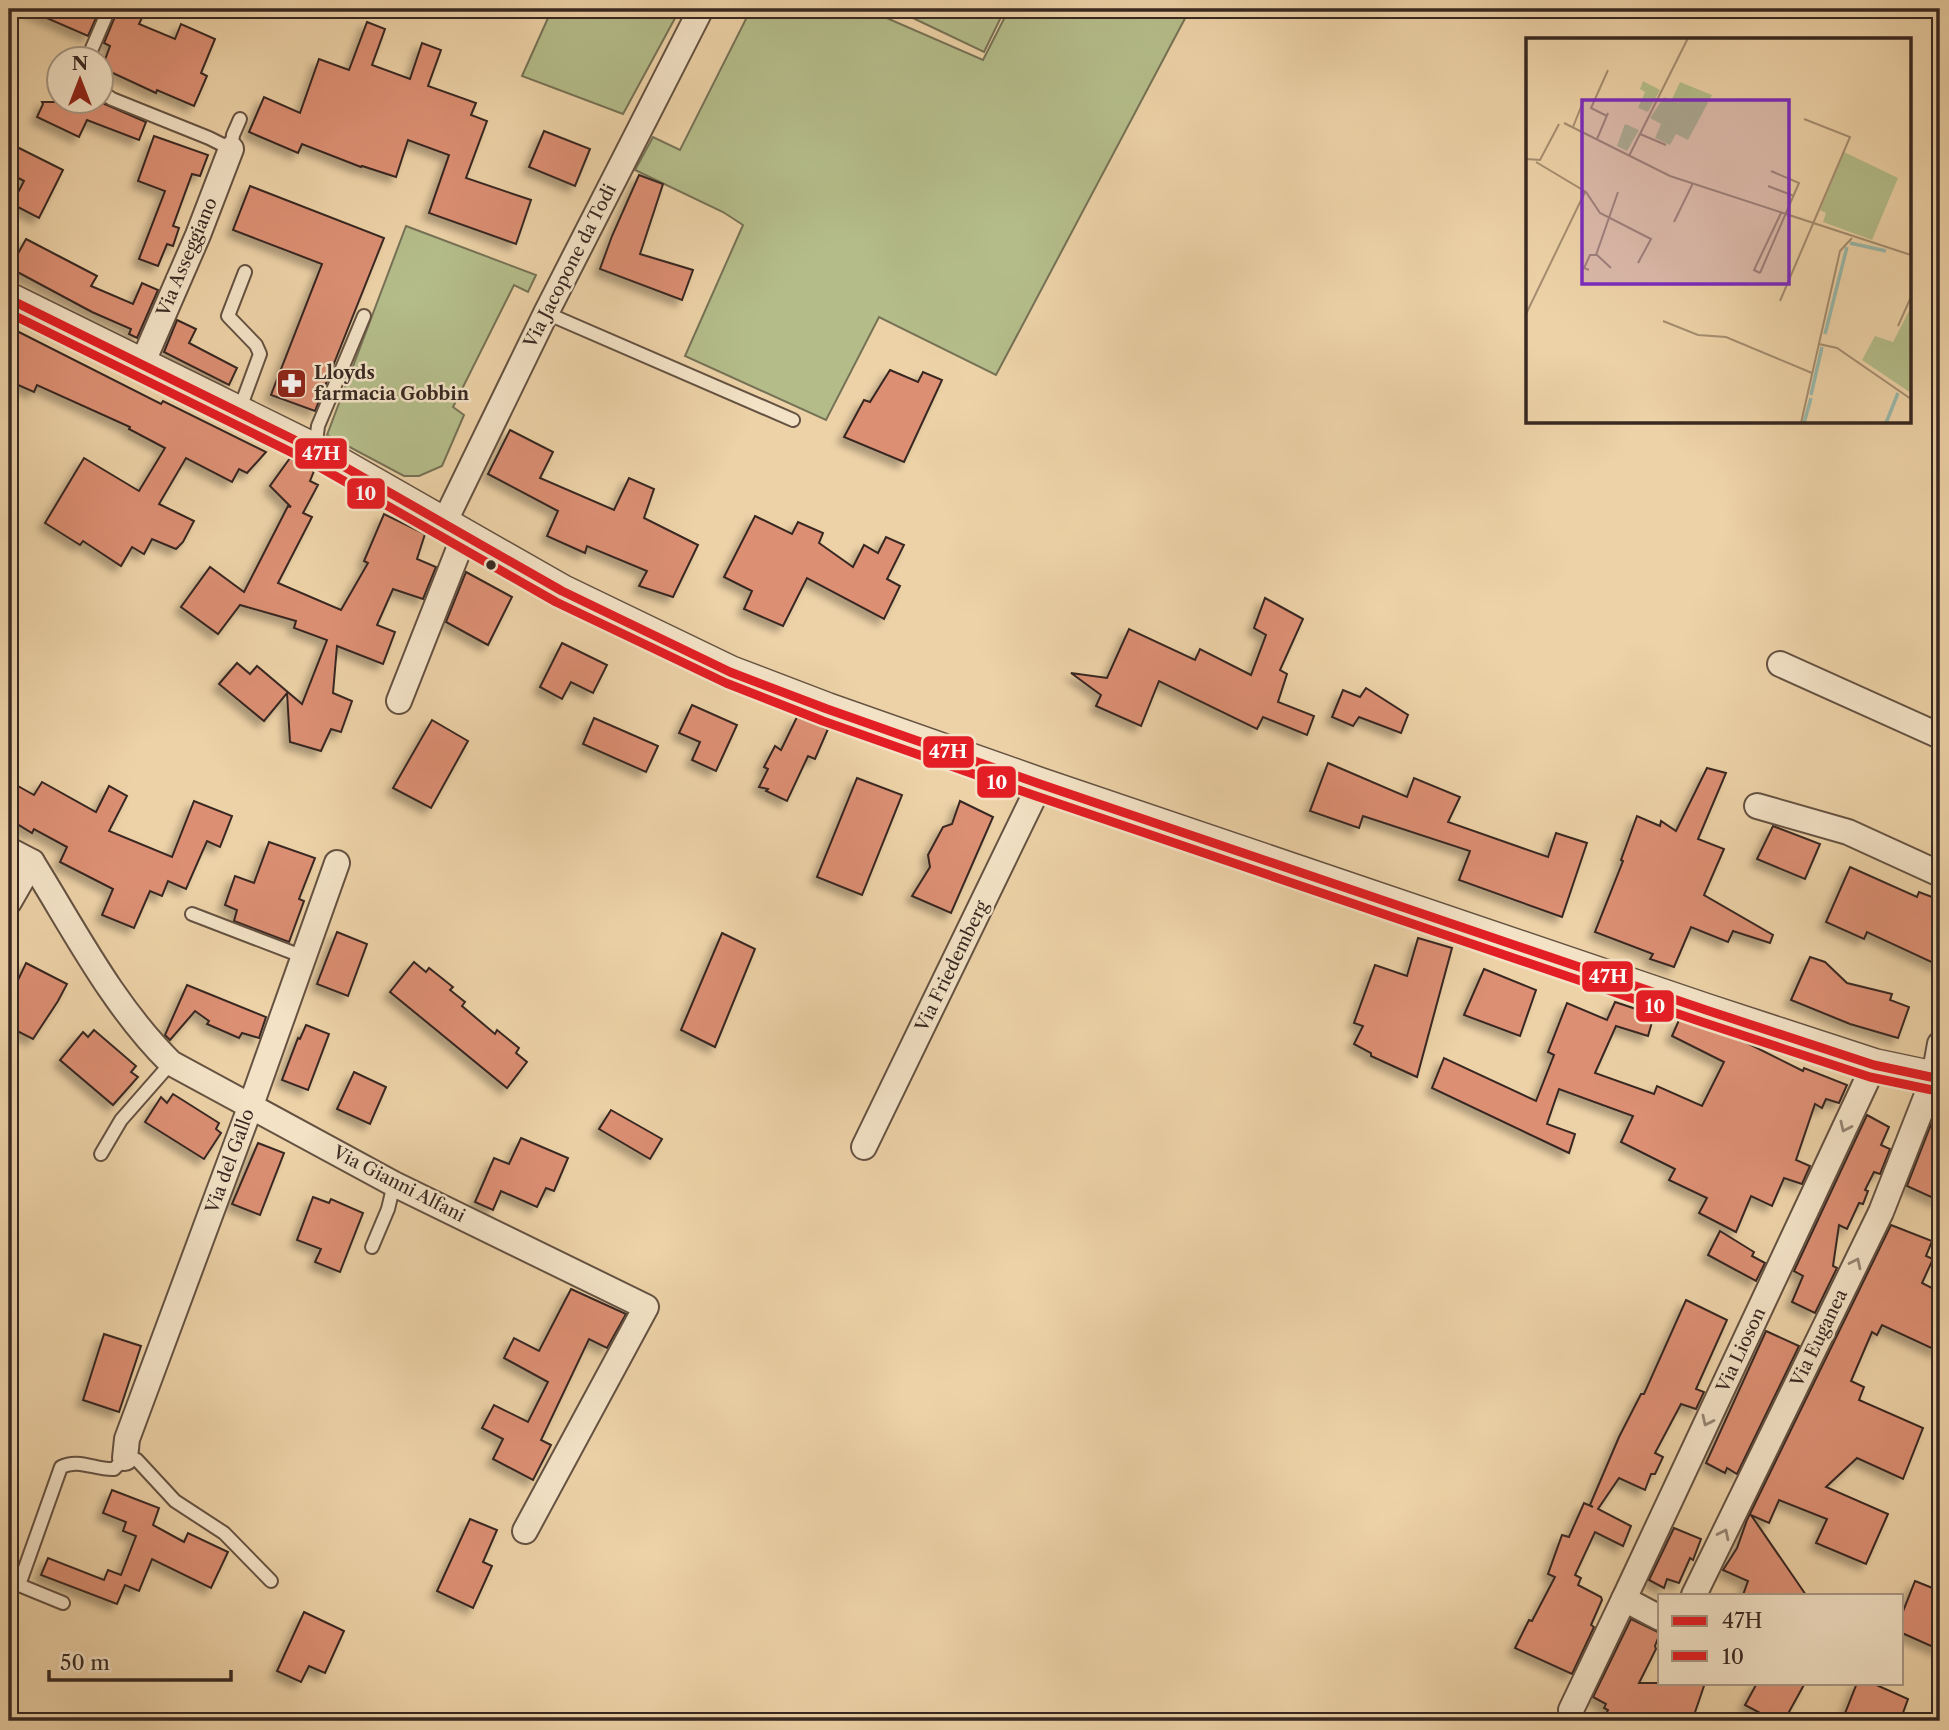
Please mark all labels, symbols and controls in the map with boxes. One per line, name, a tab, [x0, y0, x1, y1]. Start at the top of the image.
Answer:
inset map	[1526, 38, 1910, 424]
north arrow	[46, 46, 116, 116]
text: N	[72, 52, 88, 75]
street label: Via Jacopone da Todi	[519, 180, 621, 352]
street label: Via Asseggiano	[152, 194, 222, 321]
place label: Lloyds farmacia Gobbin	[314, 362, 470, 405]
pharmacy icon: Lloyds farmacia Gobbin	[274, 366, 308, 400]
line badge: 47H	[294, 437, 348, 470]
text: 47H	[302, 442, 340, 465]
line badge: 10	[346, 477, 386, 510]
text: 10	[356, 482, 376, 505]
unlabelled marker	[484, 558, 498, 572]
line badge: 47H	[922, 735, 975, 769]
text: 47H	[929, 740, 967, 763]
line badge: 10	[976, 765, 1017, 799]
text: 10	[987, 771, 1007, 794]
street label: Via Friedemberg	[910, 896, 993, 1036]
line badge: 47H	[1581, 960, 1634, 993]
text: 47H	[1589, 965, 1627, 988]
line badge: 10	[1635, 989, 1675, 1023]
text: 10	[1645, 995, 1665, 1018]
street label: Via del Gallo	[201, 1106, 259, 1217]
one-way arrow	[1839, 1119, 1853, 1132]
street label: Via Gianni Alfani	[328, 1141, 469, 1227]
one-way arrow	[1847, 1258, 1861, 1270]
street label: Via Euganea	[1785, 1285, 1852, 1391]
street label: Via Lioson	[1711, 1304, 1770, 1397]
one-way arrow	[1702, 1414, 1716, 1427]
one-way arrow	[1716, 1529, 1730, 1541]
legend	[1658, 1594, 1904, 1684]
text: 47H	[1722, 1608, 1762, 1633]
scale bar	[49, 1639, 231, 1683]
text: 10	[1722, 1644, 1744, 1669]
text: 50 m	[60, 1650, 110, 1675]

